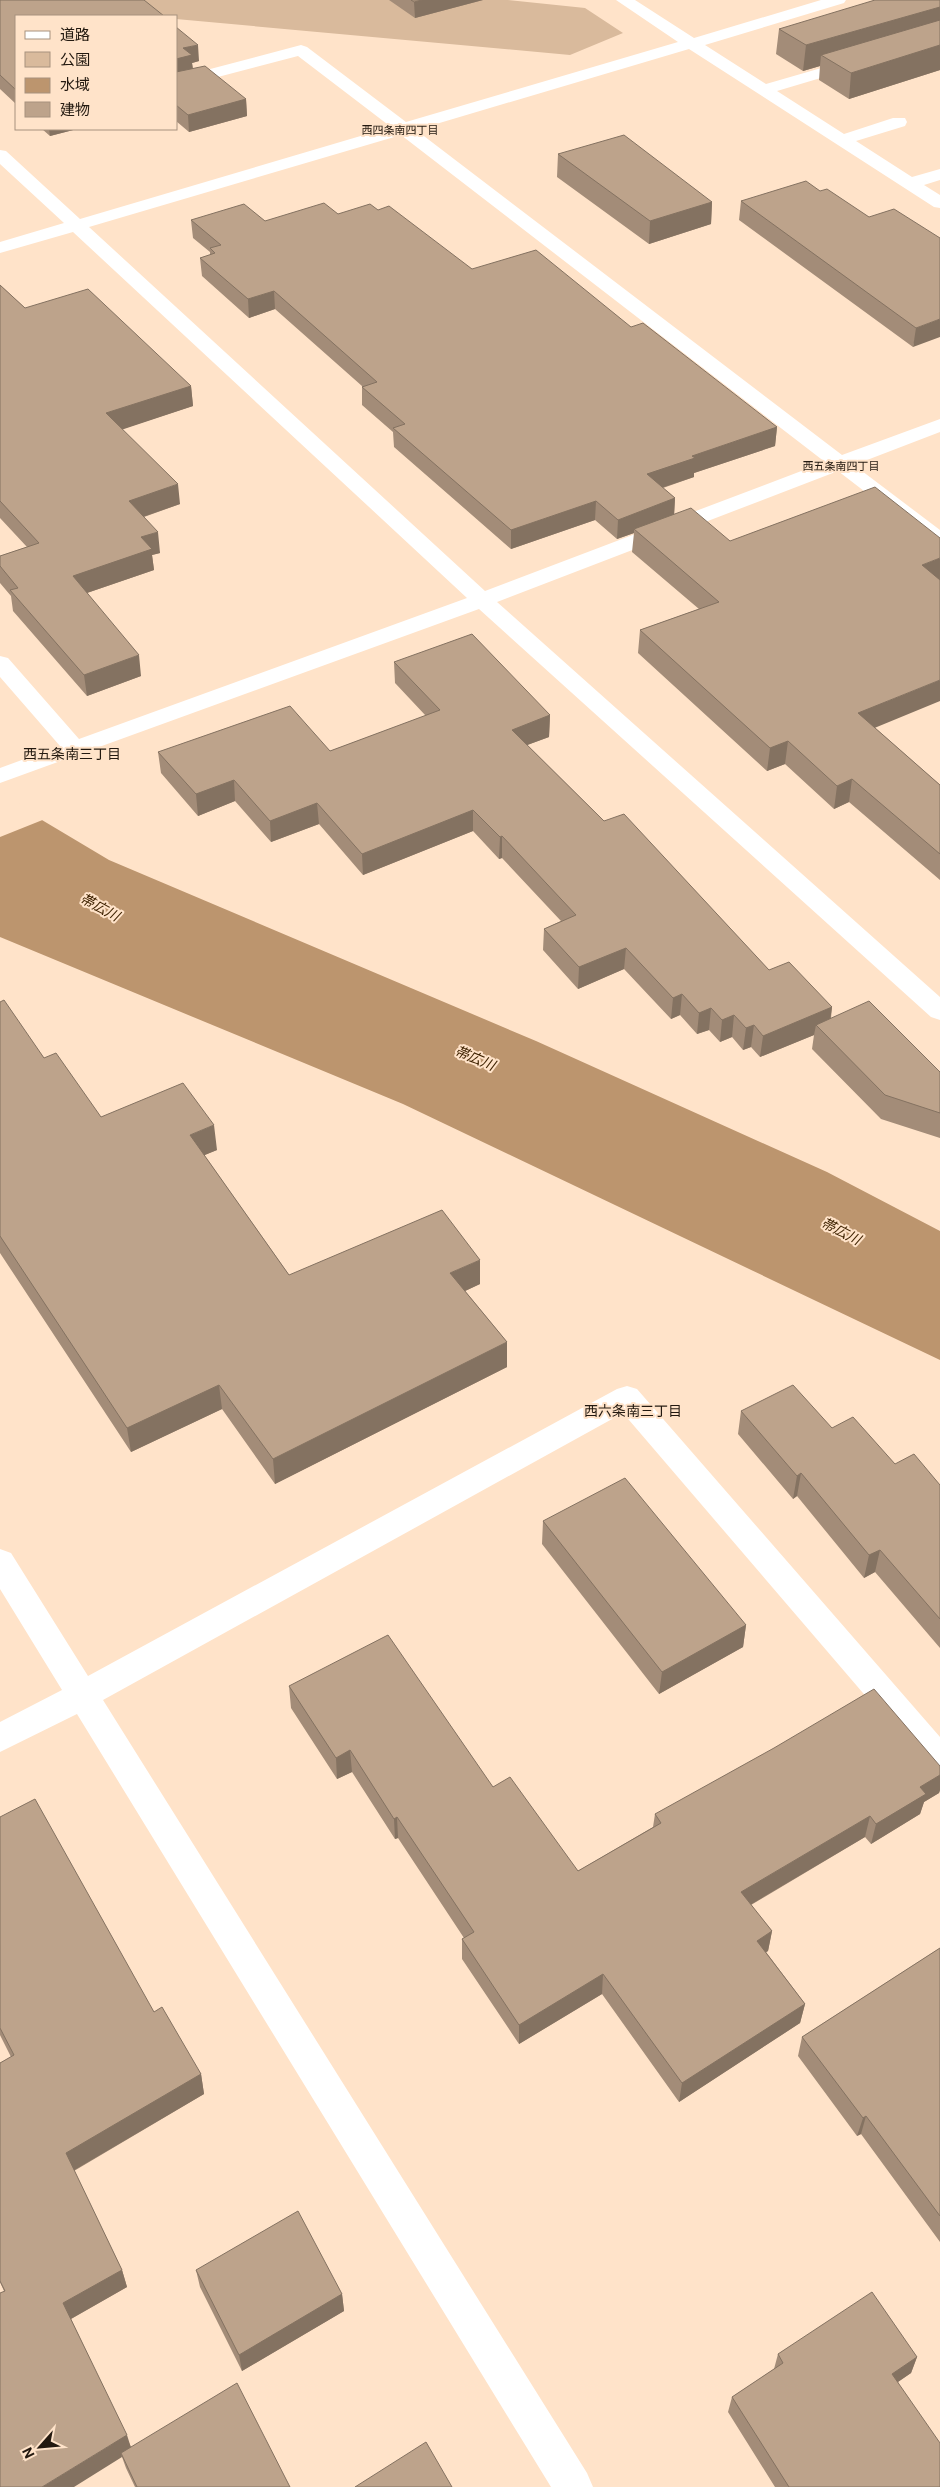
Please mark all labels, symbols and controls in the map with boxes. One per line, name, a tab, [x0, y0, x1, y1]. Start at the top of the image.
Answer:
legend	[15, 15, 178, 130]
text: 道路	[60, 26, 90, 44]
text: 公園	[60, 51, 90, 69]
text: 水域	[60, 76, 90, 94]
text: 建物	[60, 101, 90, 119]
district label: 西四条南四丁目	[362, 124, 439, 137]
district label: 西五条南四丁目	[803, 460, 880, 473]
district label: 西五条南三丁目	[23, 746, 121, 762]
water label: 帯広川	[78, 890, 124, 925]
water label: 帯広川	[453, 1042, 499, 1074]
water label: 帯広川	[819, 1214, 865, 1249]
district label: 西六条南三丁目	[584, 1403, 682, 1419]
north arrow	[15, 2422, 65, 2472]
text: N	[19, 2445, 38, 2461]

